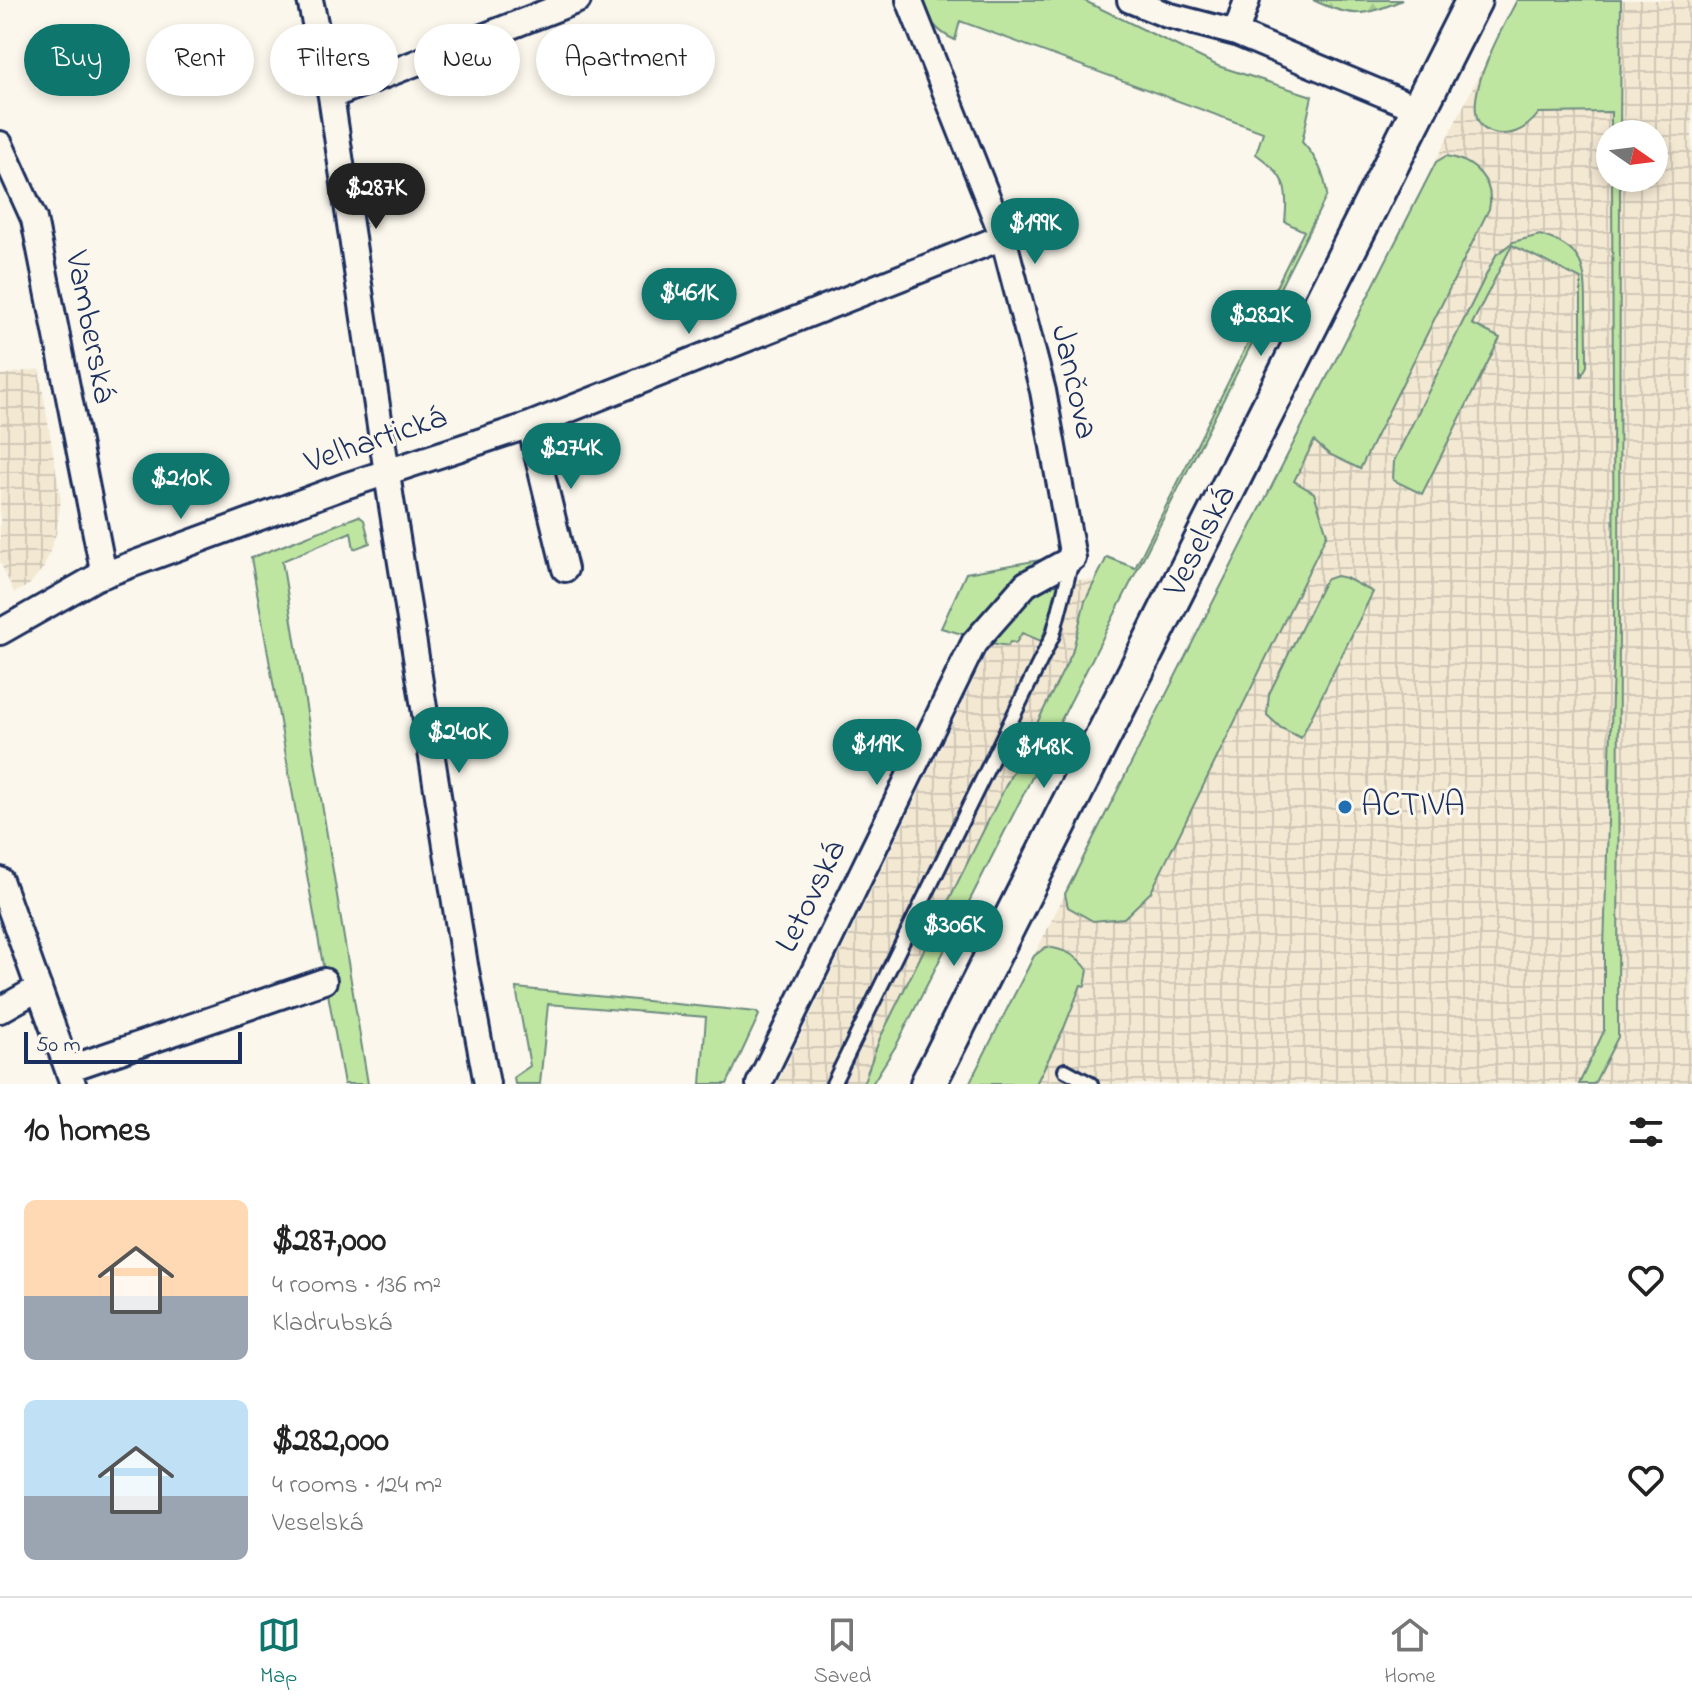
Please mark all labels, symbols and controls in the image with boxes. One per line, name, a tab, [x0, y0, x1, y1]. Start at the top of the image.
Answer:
chip: Buy	[24, 24, 130, 96]
chip: Rent	[146, 24, 254, 96]
chip: Filters	[270, 24, 398, 96]
chip: New	[414, 24, 520, 96]
chip: Apartment	[536, 24, 715, 96]
north arrow	[1596, 120, 1668, 192]
map controls	[1596, 120, 1668, 192]
pin: $287K	[320, 163, 432, 231]
text: $287K	[345, 170, 407, 208]
pin: $199K	[979, 198, 1091, 266]
text: $199K	[1009, 205, 1061, 243]
street label: Vamberská	[50, 246, 128, 407]
pin: $461K	[633, 268, 745, 336]
text: $461K	[660, 275, 718, 313]
pin: $282K	[1205, 290, 1317, 358]
text: $282K	[1229, 297, 1293, 335]
street label: Jančova	[1036, 320, 1110, 444]
street label: Velhartická	[298, 393, 454, 489]
pin: $274K	[515, 423, 627, 491]
text: $274K	[540, 430, 602, 468]
pin: $210K	[125, 453, 237, 521]
text: $210K	[151, 460, 211, 498]
street label: Veselská	[1151, 478, 1250, 607]
pin: $240K	[403, 707, 515, 775]
text: $240K	[427, 714, 491, 752]
pin: $119K	[821, 719, 933, 787]
pin: $148K	[988, 722, 1100, 790]
text: $119K	[851, 726, 903, 764]
text: $148K	[1015, 729, 1073, 767]
place label: ACTIVA	[1361, 782, 1465, 832]
marker: ACTIVA	[1336, 798, 1354, 816]
street label: Letovská	[763, 832, 861, 962]
pin: $306K	[898, 900, 1010, 968]
text: $306K	[923, 907, 985, 945]
scale bar	[24, 1028, 242, 1064]
text: 50 m	[36, 1030, 81, 1062]
text: 10 homes	[24, 1107, 151, 1157]
icon: filters	[1624, 1110, 1668, 1154]
text: $287,000	[272, 1217, 386, 1267]
icon: home	[88, 1232, 184, 1328]
icon: heart	[1624, 1258, 1668, 1302]
text: 4 rooms · 136 m²	[272, 1267, 441, 1305]
text: Kladrubská	[272, 1305, 392, 1343]
text: $282,000	[272, 1417, 389, 1467]
icon: home	[88, 1432, 184, 1528]
icon: heart	[1624, 1458, 1668, 1502]
text: 4 rooms · 124 m²	[272, 1467, 443, 1505]
text: Veselská	[272, 1505, 363, 1543]
tab: Map	[257, 1613, 301, 1693]
tab: Saved	[814, 1613, 871, 1693]
tab: Home	[1384, 1613, 1435, 1693]

